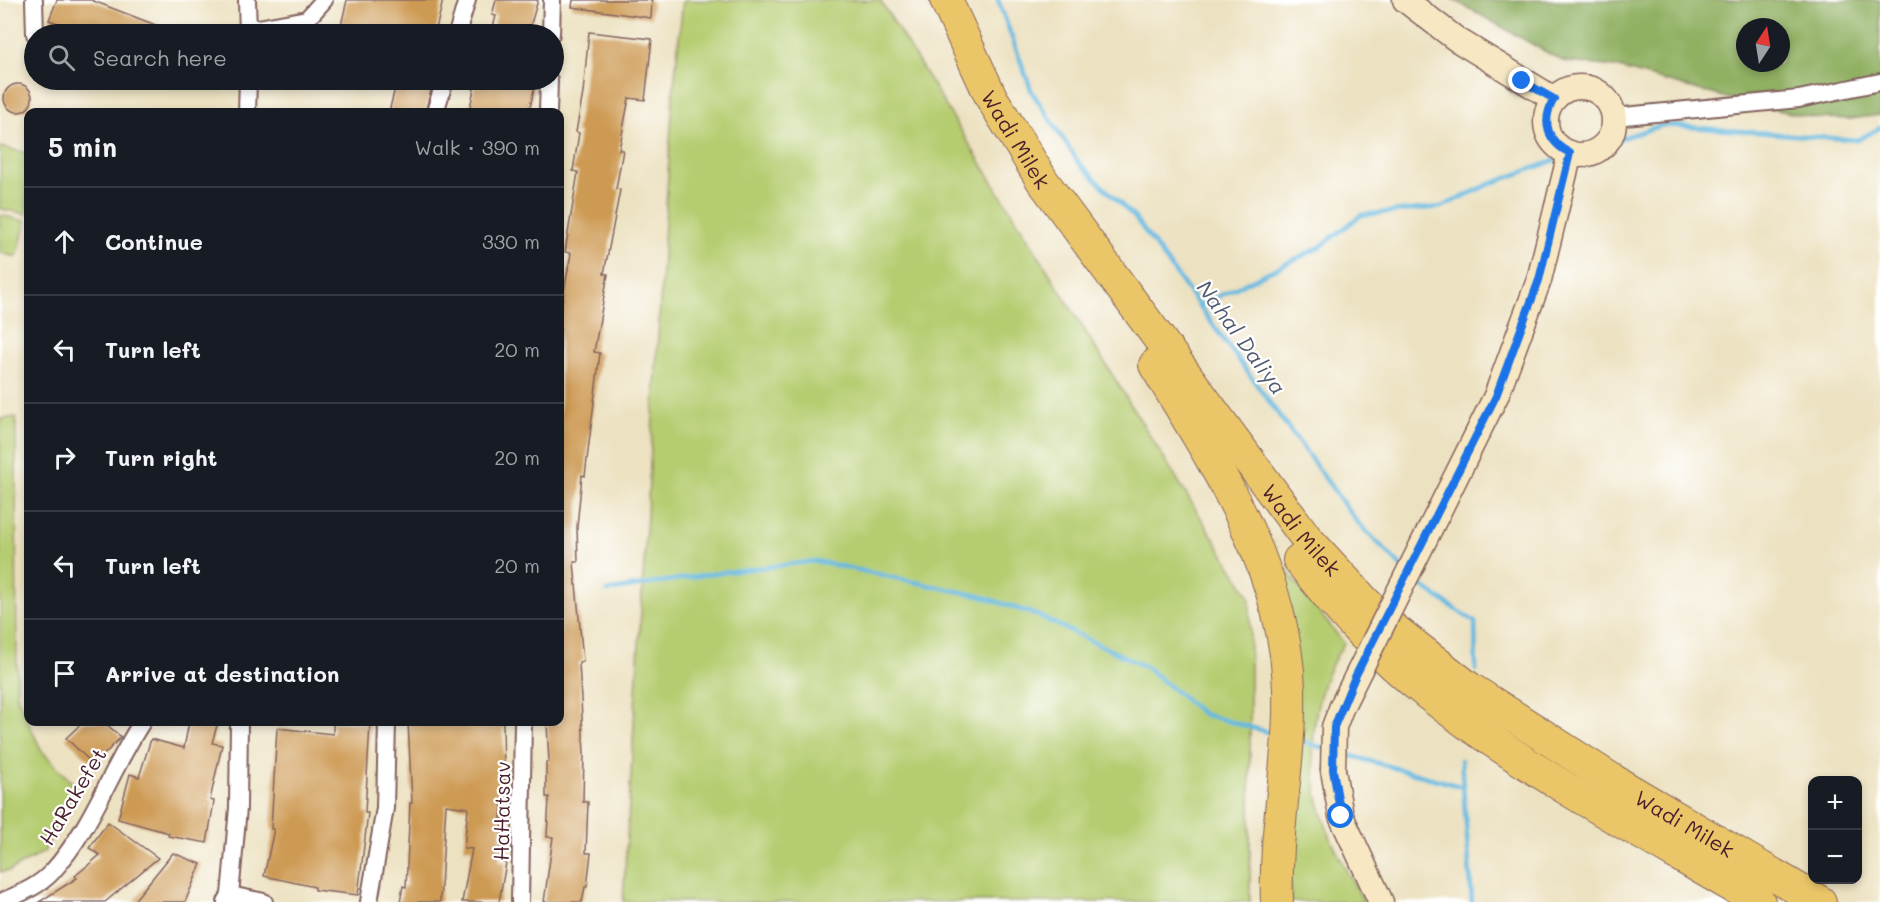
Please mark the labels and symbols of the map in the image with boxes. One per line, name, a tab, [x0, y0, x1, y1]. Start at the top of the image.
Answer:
north arrow	[1736, 18, 1790, 72]
route end	[1508, 67, 1534, 93]
street label: Wadi Milek	[976, 85, 1057, 194]
water label: Nahal Daliya	[1191, 274, 1293, 400]
street label: Wadi Milek	[1257, 478, 1347, 581]
street label: HaRakefet	[32, 742, 112, 850]
street label: HaHatsav	[487, 761, 515, 861]
street label: Wadi Milek	[1631, 783, 1740, 862]
route start	[1327, 802, 1353, 828]

